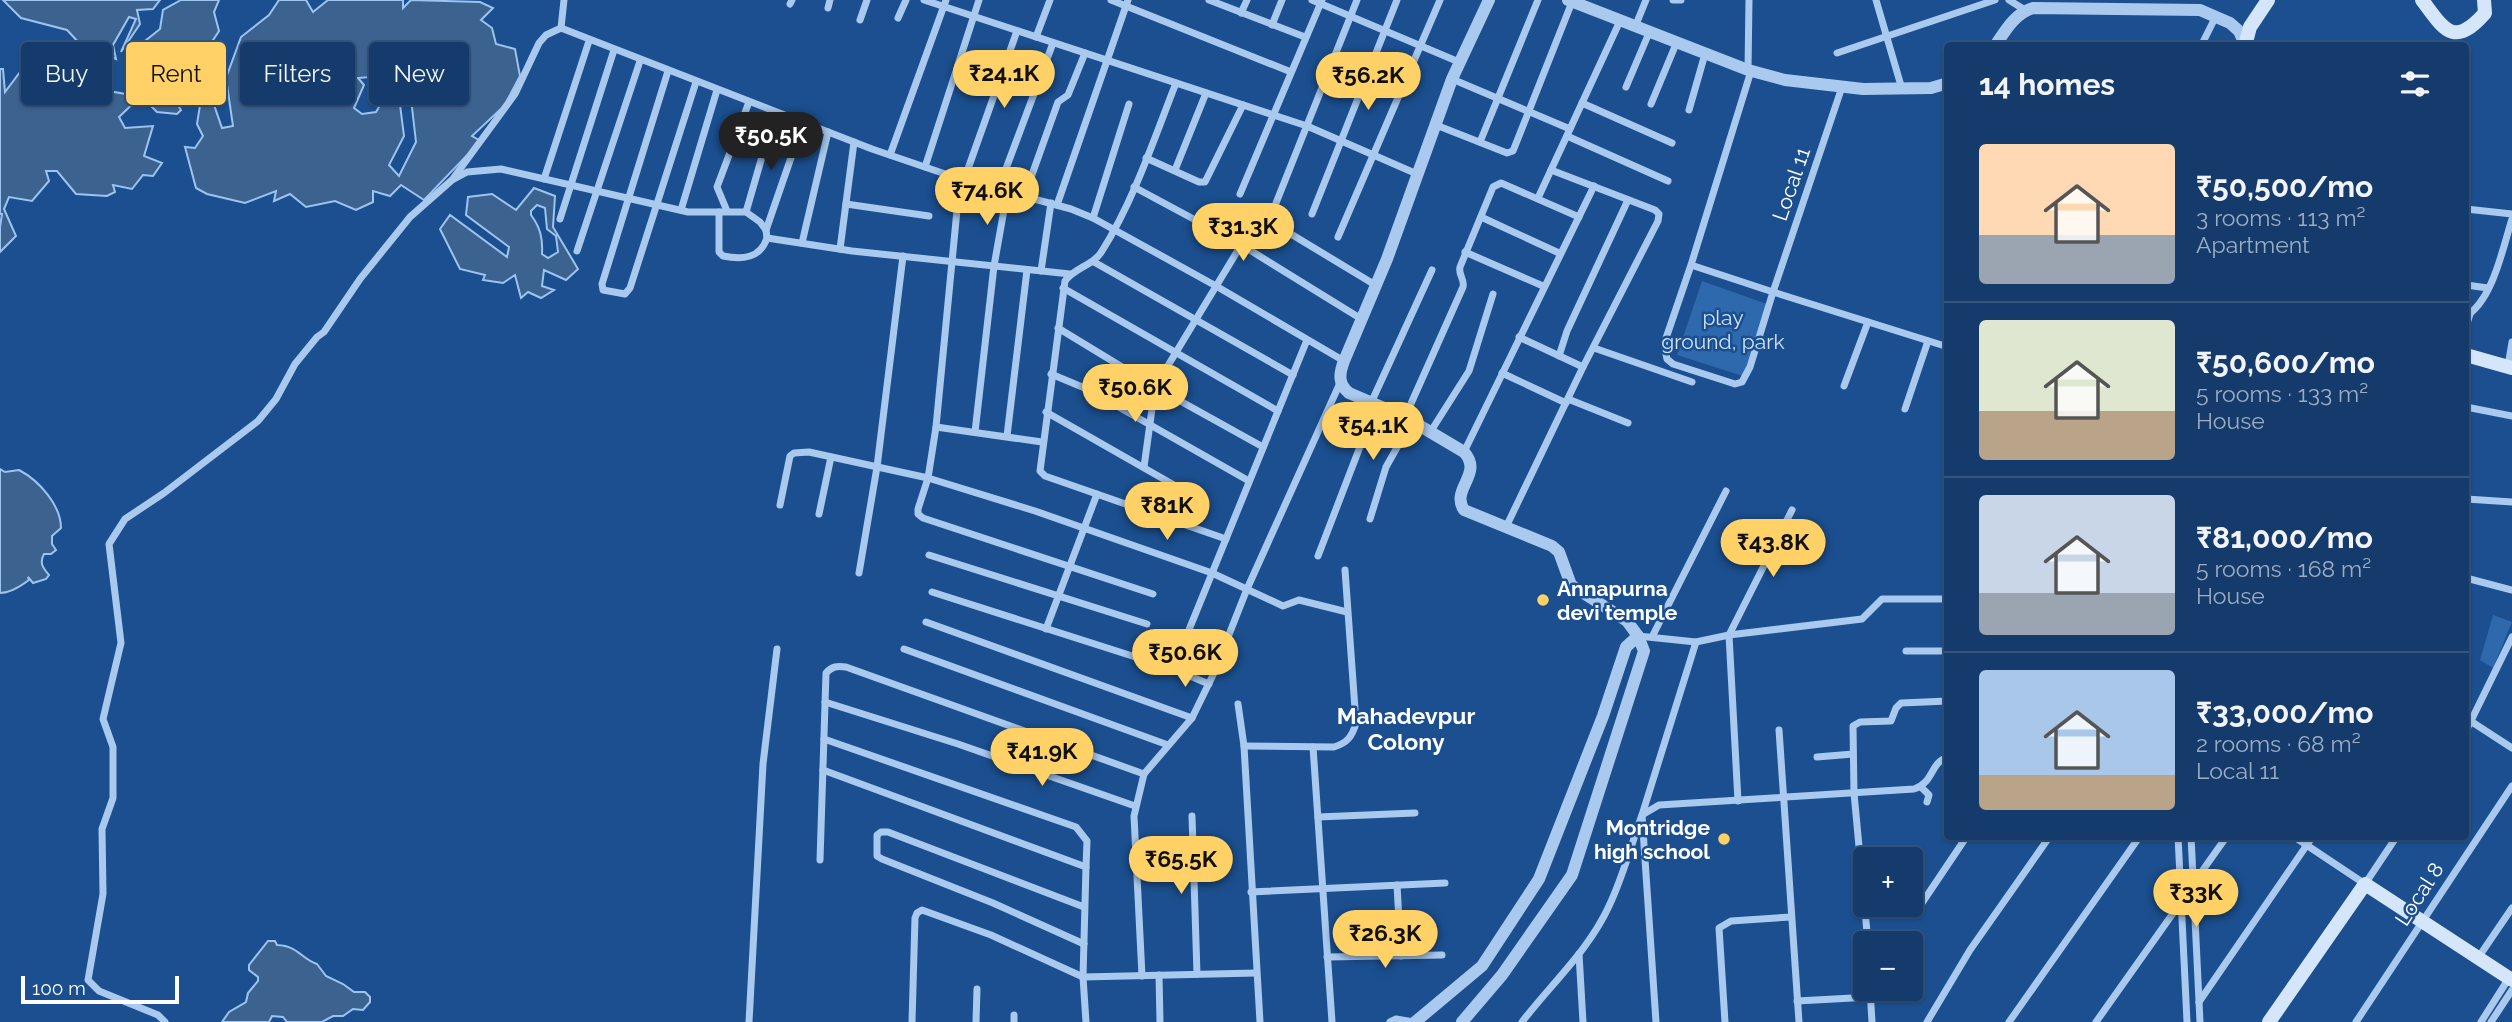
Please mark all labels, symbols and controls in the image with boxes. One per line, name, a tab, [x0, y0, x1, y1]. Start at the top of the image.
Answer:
chip: Buy	[21, 42, 112, 105]
chip: Rent	[126, 42, 226, 105]
chip: Filters	[240, 42, 355, 105]
chip: New	[369, 42, 469, 105]
pin: ₹24.1K	[947, 50, 1061, 110]
pin: ₹56.2K	[1311, 52, 1425, 112]
text: ₹24.1K	[969, 59, 1039, 86]
text: ₹56.2K	[1332, 61, 1404, 88]
icon: filters	[2396, 65, 2434, 103]
text: 14 homes	[1979, 67, 2115, 102]
pin: ₹50.5K	[714, 113, 828, 172]
text: ₹50.5K	[735, 121, 807, 148]
street label: Local 11	[1767, 144, 1815, 224]
pin: ₹74.6K	[930, 168, 1044, 227]
text: ₹50,500/mo	[2196, 169, 2373, 204]
icon: home	[2035, 172, 2119, 256]
text: ₹74.6K	[951, 176, 1023, 203]
pin: ₹31.3K	[1186, 204, 1300, 263]
text: 3 rooms · 113 m²	[2196, 204, 2365, 231]
text: ₹31.3K	[1208, 212, 1278, 239]
text: Apartment	[2196, 231, 2310, 258]
park label: play ground, park	[1661, 305, 1785, 354]
text: ₹50,600/mo	[2196, 345, 2375, 380]
icon: home	[2035, 348, 2119, 432]
pin: ₹50.6K	[1078, 364, 1192, 424]
text: ₹50.6K	[1098, 373, 1172, 400]
text: 5 rooms · 133 m²	[2196, 380, 2368, 407]
pin: ₹54.1K	[1316, 402, 1430, 462]
text: House	[2196, 407, 2265, 434]
text: ₹54.1K	[1338, 411, 1408, 438]
pin: ₹81K	[1126, 482, 1208, 542]
text: ₹81K	[1141, 491, 1193, 518]
pin: ₹43.8K	[1716, 520, 1830, 579]
text: ₹81,000/mo	[2196, 520, 2373, 555]
icon: home	[2035, 523, 2119, 607]
text: ₹43.8K	[1737, 528, 1809, 555]
text: 5 rooms · 168 m²	[2196, 555, 2371, 582]
place label: Annapurna devi temple	[1557, 576, 1678, 625]
text: House	[2196, 582, 2265, 609]
marker: Annapurna devi temple	[1535, 592, 1551, 608]
pin: ₹50.6K	[1128, 630, 1242, 689]
text: ₹50.6K	[1148, 638, 1222, 665]
text: ₹33,000/mo	[2196, 695, 2374, 730]
icon: home	[2035, 698, 2119, 782]
district label: Mahadevpur Colony	[1337, 702, 1475, 755]
pin: ₹41.9K	[985, 728, 1099, 788]
text: 2 rooms · 68 m²	[2196, 730, 2361, 757]
text: ₹41.9K	[1007, 737, 1077, 764]
text: Local 11	[2196, 757, 2279, 784]
place label: Montridge high school	[1594, 815, 1710, 864]
marker: Montridge high school	[1716, 831, 1732, 847]
pin: ₹65.5K	[1124, 836, 1238, 896]
text: ₹65.5K	[1145, 845, 1217, 872]
map controls	[1853, 847, 1923, 1001]
button: +	[1853, 847, 1923, 917]
street label: Local 8	[2389, 858, 2449, 930]
pin: ₹33K	[2155, 870, 2237, 929]
text: ₹33K	[2169, 878, 2223, 905]
pin: ₹26.3K	[1328, 911, 1442, 970]
text: ₹26.3K	[1349, 919, 1421, 946]
button: −	[1853, 931, 1923, 1001]
scale bar	[21, 973, 178, 1005]
text: 100 m	[32, 977, 86, 999]

